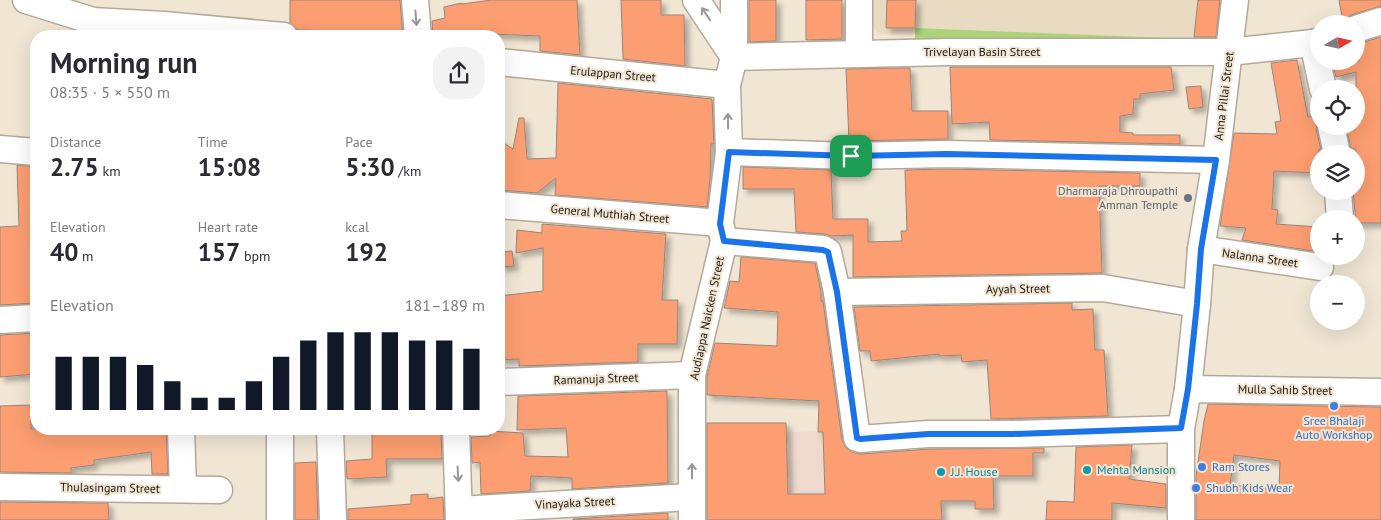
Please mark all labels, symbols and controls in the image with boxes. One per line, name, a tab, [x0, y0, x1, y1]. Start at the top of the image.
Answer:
one-way arrow	[700, 7, 711, 21]
one-way arrow	[412, 10, 421, 26]
north arrow	[1310, 15, 1365, 70]
map controls	[1310, 15, 1365, 330]
text: Morning run	[50, 44, 198, 81]
street label: Trivelayan Basin Street	[924, 44, 1040, 59]
button: share	[433, 47, 485, 99]
street label: Anna Pillai Street	[1211, 51, 1236, 141]
street label: Erulappan Street	[570, 62, 656, 85]
button: locate	[1310, 80, 1365, 135]
text: 08:35 · 5 × 550 m	[50, 82, 170, 102]
one-way arrow	[723, 113, 733, 129]
text: Distance	[50, 133, 101, 151]
text: Time	[198, 133, 228, 151]
text: Pace	[345, 133, 373, 151]
pin	[830, 135, 872, 177]
icon: arrive	[837, 142, 865, 170]
button: layers	[1310, 145, 1365, 200]
text: 2.75	[50, 151, 99, 183]
text: 15:08	[198, 151, 261, 183]
text: 5:30	[345, 151, 395, 183]
text: km	[99, 162, 121, 180]
text: /km	[395, 162, 421, 180]
place label: Dharmaraja Dhroupathi Amman Temple	[1058, 183, 1178, 212]
marker: Dharmaraja Dhroupathi Amman Temple	[1182, 192, 1194, 204]
street label: General Muthiah Street	[550, 201, 670, 226]
button: +	[1310, 210, 1365, 265]
text: Elevation	[50, 218, 106, 236]
text: Heart rate	[198, 218, 258, 236]
text: kcal	[345, 218, 369, 236]
text: 40	[50, 236, 78, 268]
text: 157	[198, 236, 240, 268]
text: 192	[345, 236, 388, 268]
street label: Nalanna Street	[1221, 245, 1299, 270]
text: m	[78, 247, 93, 265]
text: bpm	[240, 247, 270, 265]
street label: Audiappa Naicken Street	[686, 255, 727, 381]
button: −	[1310, 275, 1365, 330]
street label: Ayyah Street	[986, 280, 1050, 297]
text: Elevation	[50, 295, 114, 315]
text: 181–189 m	[405, 295, 485, 315]
street label: Ramanuja Street	[553, 370, 639, 387]
street label: Mulla Sahib Street	[1238, 381, 1332, 398]
marker: Sree Bhalaji Auto Workshop	[1328, 400, 1340, 412]
place label: Sree Bhalaji Auto Workshop	[1295, 413, 1373, 442]
place label: Ram Stores	[1212, 459, 1270, 474]
marker: Ram Stores	[1196, 461, 1208, 473]
place label: Mehta Mansion	[1097, 462, 1176, 477]
one-way arrow	[687, 464, 696, 480]
place label: J.J. House	[950, 464, 998, 479]
marker: Mehta Mansion	[1081, 464, 1093, 476]
one-way arrow	[453, 466, 463, 482]
marker: J.J. House	[935, 466, 947, 478]
street label: Thulasingam Street	[60, 479, 160, 496]
place label: Shubh Kids Wear	[1206, 480, 1292, 495]
marker: Shubh Kids Wear	[1190, 482, 1202, 494]
street label: Vinayaka Street	[534, 493, 615, 512]

